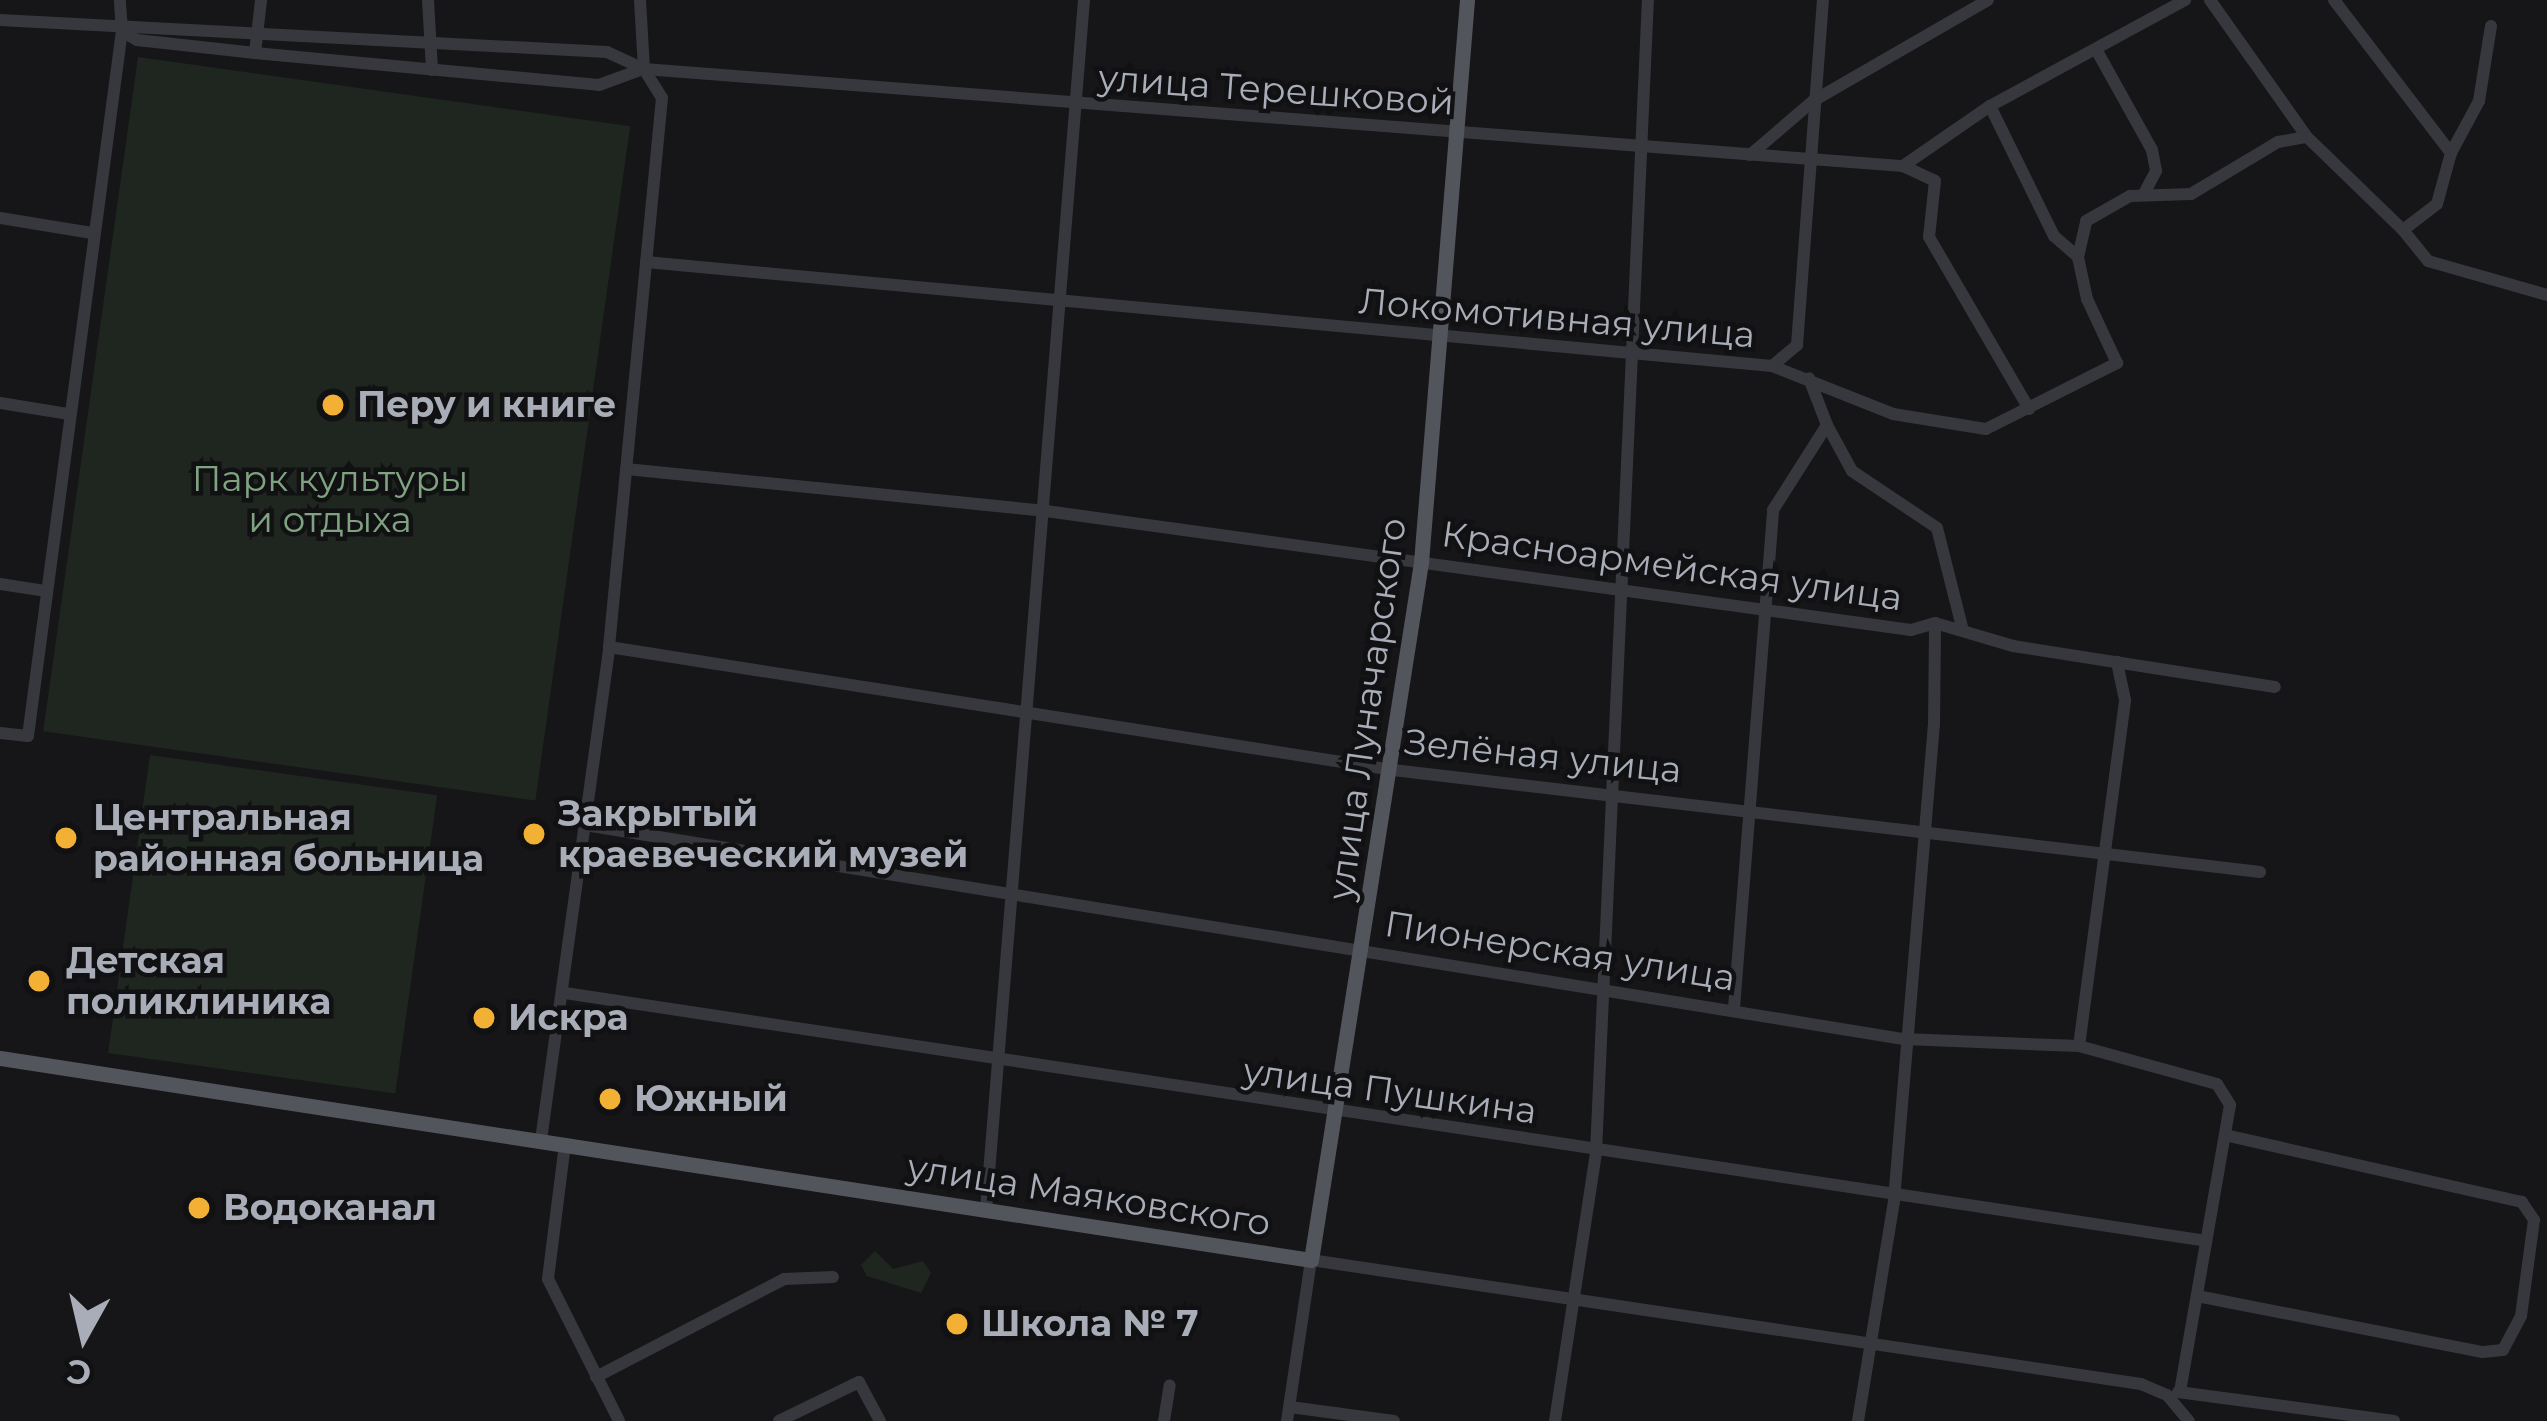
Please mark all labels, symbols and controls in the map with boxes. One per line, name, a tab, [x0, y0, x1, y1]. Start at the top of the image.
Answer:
street label: улица Терешковой	[1097, 56, 1455, 124]
street label: Локомотивная улица	[1357, 279, 1757, 357]
place label: Перу и книге	[357, 383, 616, 427]
marker: Перу и книге	[320, 392, 346, 418]
park label: Парк культуры и отдыха	[192, 456, 468, 541]
street label: Красноармейская улица	[1439, 512, 1905, 620]
street label: улица Луначарского	[1319, 515, 1415, 903]
street label: Зелёная улица	[1402, 720, 1684, 792]
place label: Закрытый краевеческий музей	[558, 791, 968, 876]
place label: Центральная районная больница	[93, 795, 484, 880]
marker: Закрытый краевеческий музей	[521, 821, 547, 847]
marker: Центральная районная больница	[50, 822, 82, 854]
street label: Пионерская улица	[1382, 902, 1738, 1000]
place label: Детская поликлиника	[66, 938, 331, 1023]
marker: Детская поликлиника	[23, 965, 55, 997]
place label: Искра	[508, 996, 628, 1040]
marker: Искра	[471, 1005, 497, 1031]
street label: улица Пушкина	[1240, 1049, 1540, 1133]
place label: Южный	[634, 1077, 788, 1121]
marker: Южный	[597, 1086, 623, 1112]
street label: улица Маяковского	[904, 1145, 1274, 1245]
place label: Водоканал	[223, 1186, 437, 1230]
marker: Водоканал	[186, 1195, 212, 1221]
north arrow	[24, 1277, 144, 1397]
place label: Школа № 7	[981, 1302, 1199, 1346]
marker: Школа № 7	[944, 1311, 970, 1337]
text: С	[64, 1351, 94, 1394]

